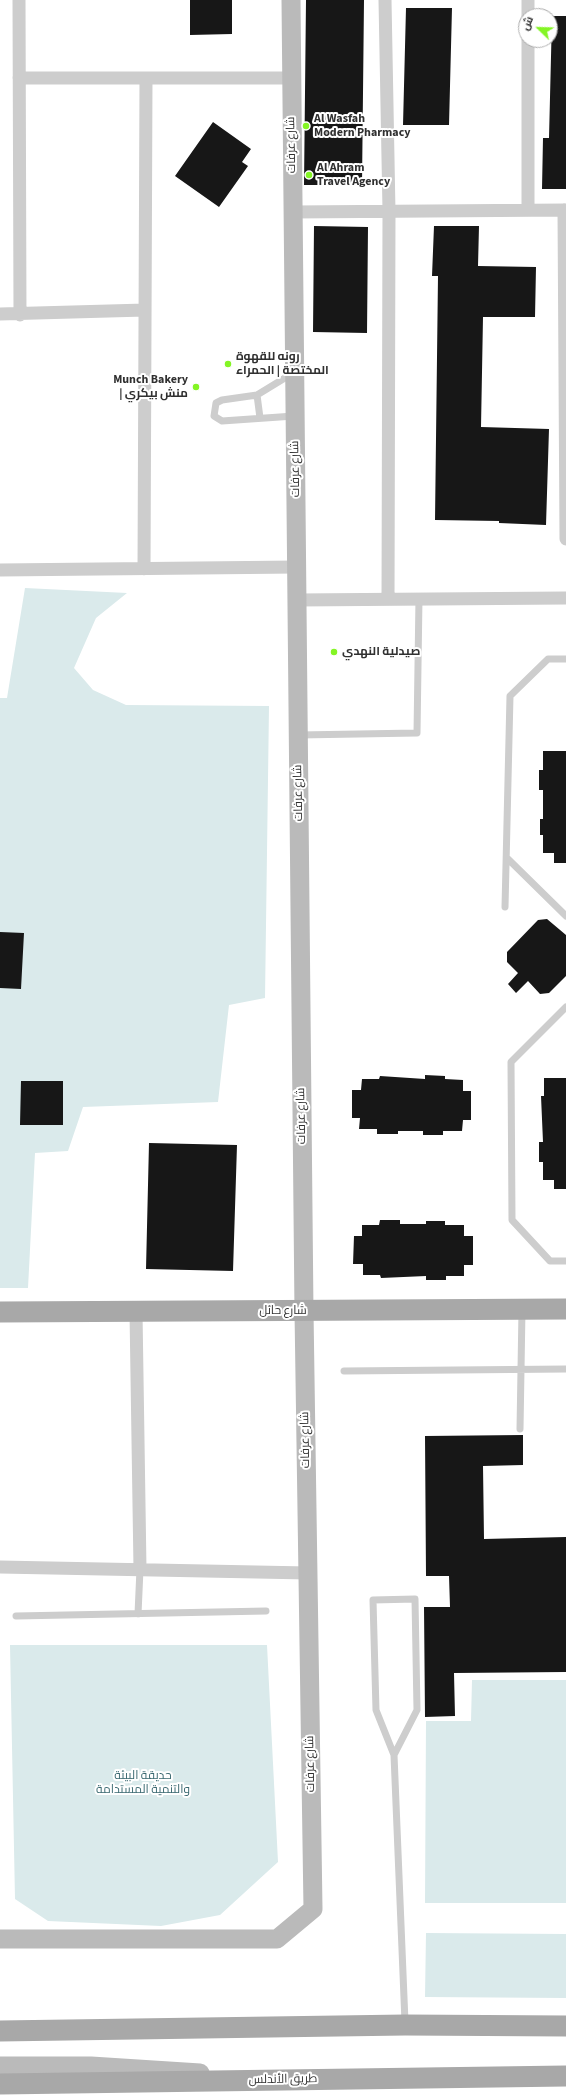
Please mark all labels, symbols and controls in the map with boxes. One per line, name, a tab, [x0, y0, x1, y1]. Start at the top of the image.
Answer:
north arrow	[518, 8, 558, 48]
text: ش	[518, 14, 537, 33]
place label: Al Wasfah Modern Pharmacy	[314, 112, 411, 140]
street label: شارع عرفات	[284, 117, 300, 173]
marker: Al Wasfah Modern Pharmacy	[301, 121, 311, 131]
place label: Al Ahram Travel Agency	[317, 161, 390, 189]
marker: Al Ahram Travel Agency	[304, 170, 314, 180]
place label: رونه للقهوة المختصة | الحمراء	[236, 350, 329, 378]
marker: رونه للقهوة المختصة | الحمراء	[223, 359, 233, 369]
place label: Munch Bakery | منش بيكري	[113, 373, 188, 401]
marker: Munch Bakery | منش بيكري	[191, 382, 201, 392]
street label: شارع عرفات	[288, 441, 304, 497]
place label: صيدلية النهدي	[342, 645, 420, 659]
marker: صيدلية النهدي	[329, 647, 339, 657]
street label: شارع عرفات	[291, 765, 307, 821]
street label: شارع عرفات	[294, 1088, 310, 1144]
street label: شارع حائل	[259, 1304, 307, 1318]
street label: شارع عرفات	[298, 1412, 314, 1468]
street label: شارع عرفات	[303, 1736, 319, 1792]
park label: حديقة البيئة والتنمية المستدامة	[96, 1769, 190, 1797]
street label: طريق الأندلس	[249, 2072, 317, 2088]

